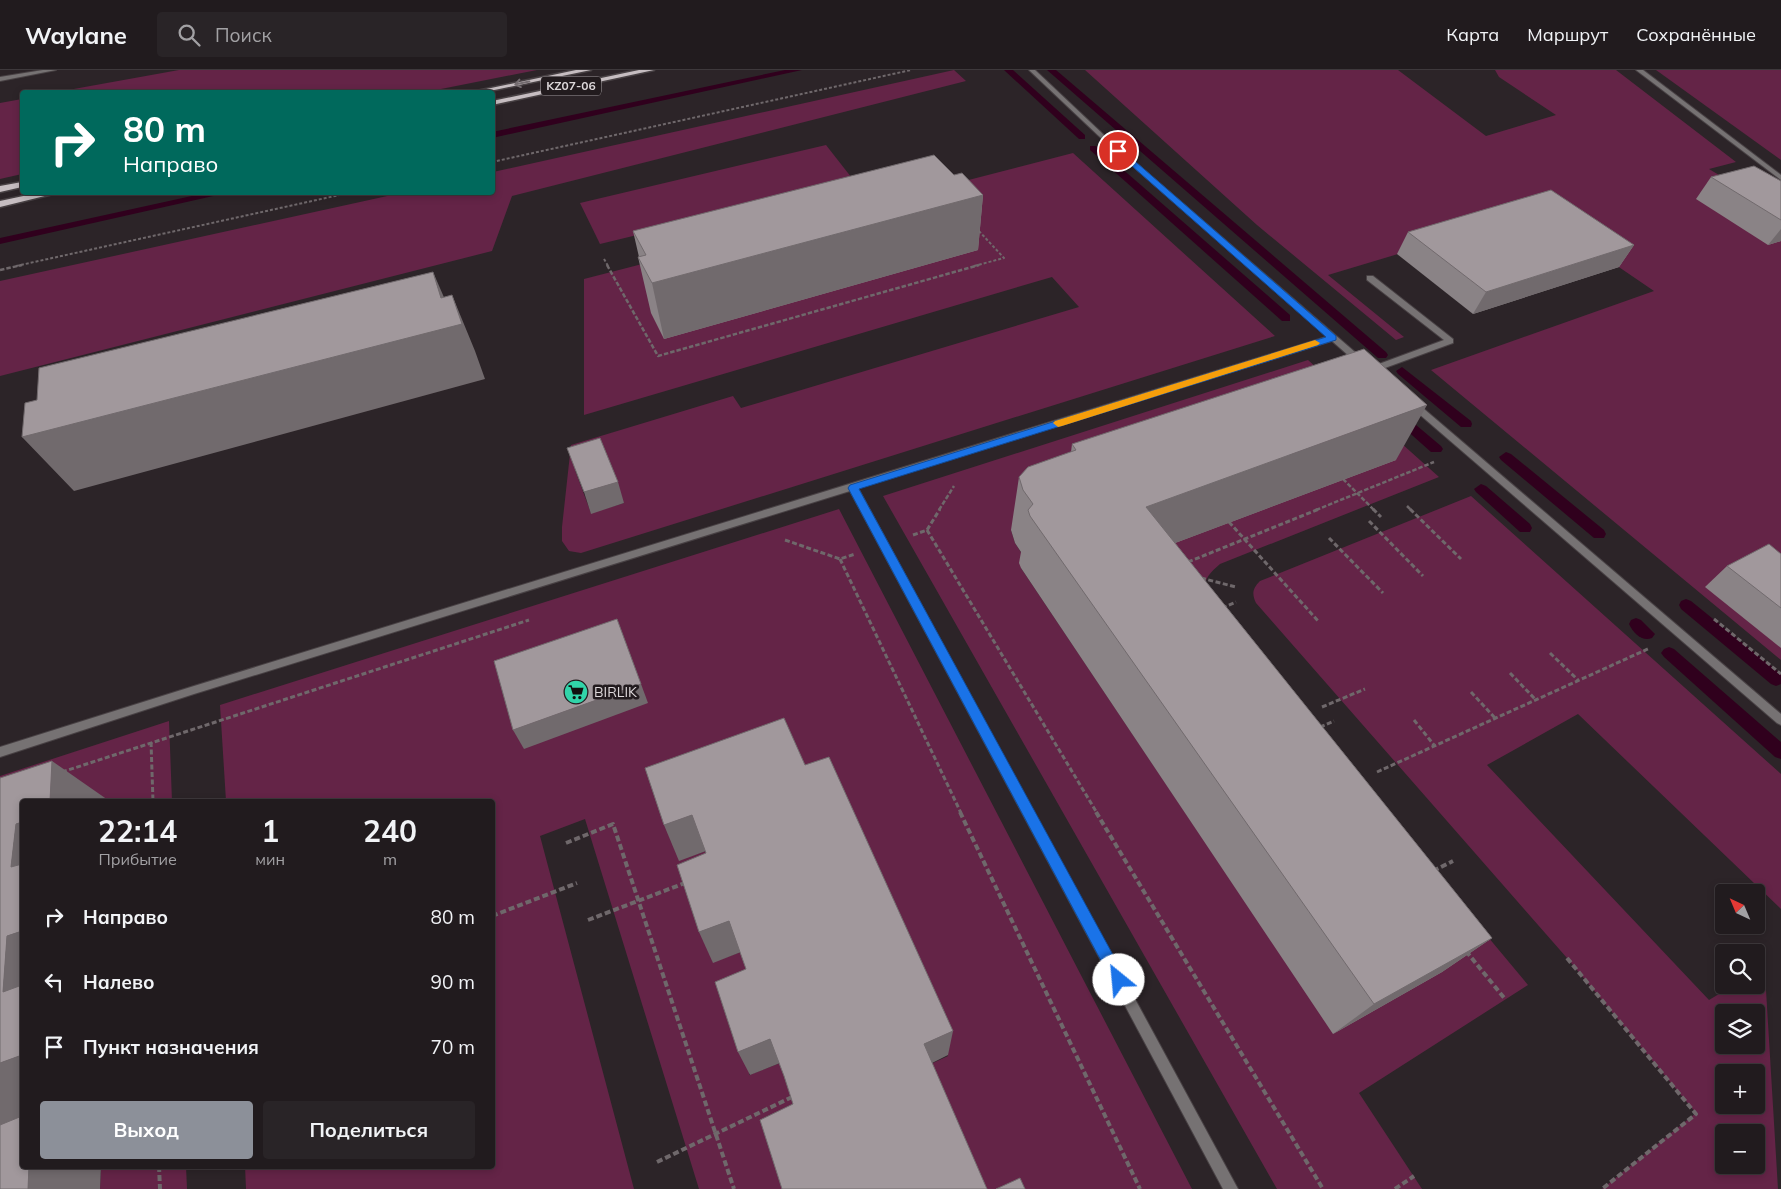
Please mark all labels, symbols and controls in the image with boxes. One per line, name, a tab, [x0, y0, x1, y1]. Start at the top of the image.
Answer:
search box	[157, 12, 507, 57]
text: Waylane	[25, 20, 127, 50]
icon: search	[175, 21, 203, 49]
text: Поиск	[215, 23, 272, 47]
text: Карта	[1446, 23, 1499, 46]
text: Маршрут	[1527, 23, 1608, 46]
text: Сохранённые	[1636, 23, 1756, 46]
road number: KZ07-06	[541, 77, 601, 96]
one-way arrow	[515, 79, 531, 88]
text: 80 m	[123, 107, 206, 151]
icon: right	[40, 110, 105, 175]
pin	[1097, 130, 1139, 172]
icon: arrive	[1104, 137, 1132, 165]
text: Направо	[123, 150, 218, 178]
supermarket icon: BIRLIK	[563, 679, 589, 705]
place label: BIRLIK	[594, 683, 638, 701]
text: 22:14	[98, 812, 177, 850]
text: 1	[261, 812, 279, 850]
text: 240	[363, 812, 417, 850]
text: Прибытие	[98, 849, 177, 869]
text: мин	[255, 849, 285, 869]
text: m	[383, 849, 397, 869]
north arrow	[1715, 884, 1765, 934]
map controls	[1715, 884, 1765, 1174]
icon: right	[40, 903, 68, 931]
text: Направо	[83, 905, 168, 929]
text: 80 m	[431, 905, 475, 929]
button: search	[1715, 944, 1765, 994]
position arrow	[1092, 953, 1144, 1005]
icon: left	[40, 968, 68, 996]
text: Налево	[83, 970, 155, 994]
text: 90 m	[431, 970, 475, 994]
button: layers	[1715, 1004, 1765, 1054]
icon: arrive	[40, 1033, 68, 1061]
text: Пункт назначения	[83, 1035, 259, 1059]
text: 70 m	[431, 1035, 475, 1059]
button: +	[1715, 1064, 1765, 1114]
button: Выход	[40, 1101, 253, 1159]
button: Поделиться	[263, 1101, 475, 1159]
button: −	[1715, 1124, 1765, 1174]

